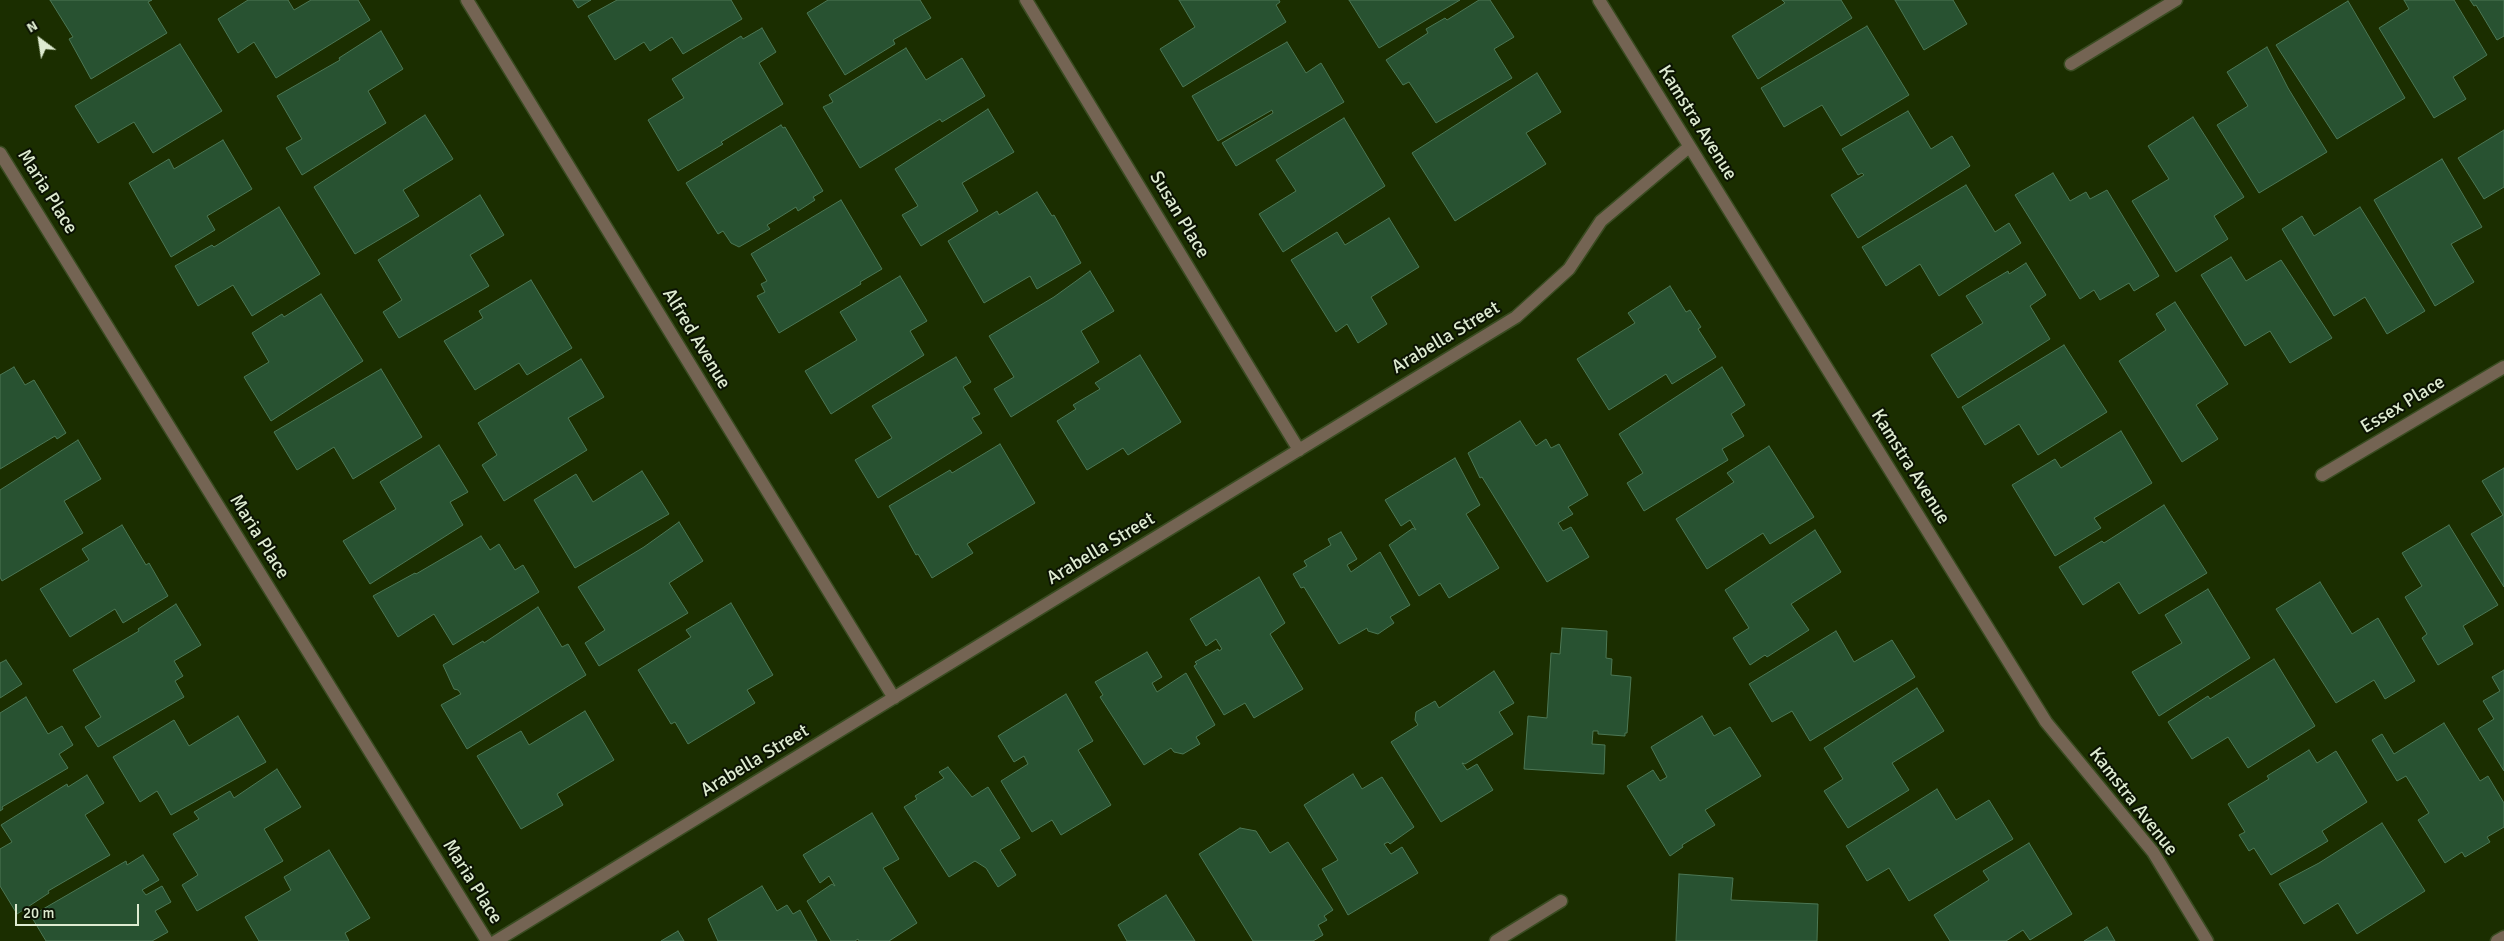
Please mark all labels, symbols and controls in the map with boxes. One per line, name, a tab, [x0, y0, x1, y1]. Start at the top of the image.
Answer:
north arrow	[15, 15, 65, 65]
text: N	[23, 17, 41, 37]
street label: Kamstra Avenue	[1653, 61, 1741, 185]
street label: Maria Place	[12, 145, 82, 239]
street label: Susan Place	[1144, 167, 1214, 263]
street label: Alfred Avenue	[657, 285, 735, 393]
street label: Arabella Street	[1388, 297, 1504, 379]
street label: Essex Place	[2357, 371, 2449, 439]
street label: Kamstra Avenue	[1866, 405, 1954, 529]
street label: Maria Place	[224, 490, 294, 584]
street label: Arabella Street	[1043, 508, 1159, 590]
street label: Arabella Street	[697, 720, 813, 802]
street label: Kamstra Avenue	[2084, 743, 2182, 861]
street label: Maria Place	[437, 835, 507, 929]
scale bar	[18, 894, 141, 926]
text: 20 m	[23, 904, 54, 922]

